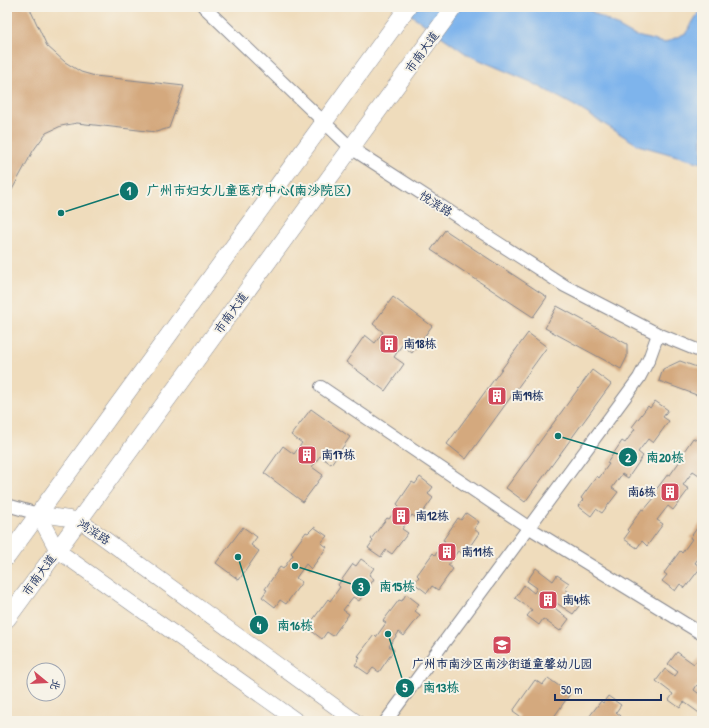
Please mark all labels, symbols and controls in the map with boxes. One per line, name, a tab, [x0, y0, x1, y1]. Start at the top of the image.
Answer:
street label: 市南大道	[401, 27, 443, 76]
callout: 广州市妇女儿童医疗中心(南沙院区)	[119, 178, 359, 203]
text: 广州市妇女儿童医疗中心(南沙院区)	[147, 181, 351, 199]
text: 1	[127, 182, 132, 199]
street label: 悦滨路	[416, 187, 456, 220]
street label: 市南大道	[210, 288, 252, 337]
building icon: 南18栋	[378, 333, 400, 355]
place label: 南18栋	[403, 335, 437, 352]
building icon: 南19栋	[486, 385, 508, 407]
place label: 南19栋	[511, 387, 544, 404]
building icon: 南17栋	[296, 444, 318, 466]
callout: 南20栋	[618, 445, 692, 470]
place label: 南17栋	[321, 446, 355, 463]
text: 南20栋	[646, 448, 684, 466]
text: 2	[625, 449, 631, 466]
building icon: 南6栋	[659, 481, 681, 503]
place label: 南6栋	[627, 483, 656, 500]
building icon: 南12栋	[390, 505, 412, 527]
place label: 南12栋	[415, 507, 449, 524]
street label: 鸿滨路	[75, 515, 114, 549]
building icon: 南11栋	[436, 541, 458, 563]
place label: 南11栋	[461, 543, 494, 560]
street label: 市南大道	[18, 550, 60, 599]
callout: 南15栋	[351, 574, 423, 599]
text: 南15栋	[379, 577, 415, 595]
text: 3	[358, 578, 364, 595]
building icon: 南4栋	[537, 589, 559, 611]
place label: 南4栋	[562, 591, 591, 608]
callout: 南16栋	[249, 613, 321, 638]
text: 南16栋	[277, 616, 313, 634]
text: 4	[257, 617, 262, 634]
school or university icon: 广州市南沙区南沙街道童馨幼儿园	[491, 634, 513, 656]
place label: 广州市南沙区南沙街道童馨幼儿园	[412, 655, 592, 672]
north arrow	[26, 662, 66, 702]
callout: 南13栋	[395, 675, 467, 700]
scale bar	[555, 676, 661, 702]
text: 北	[47, 678, 64, 692]
text: 南13栋	[423, 678, 459, 696]
text: 5	[402, 679, 408, 696]
text: 50 m	[561, 681, 582, 698]

